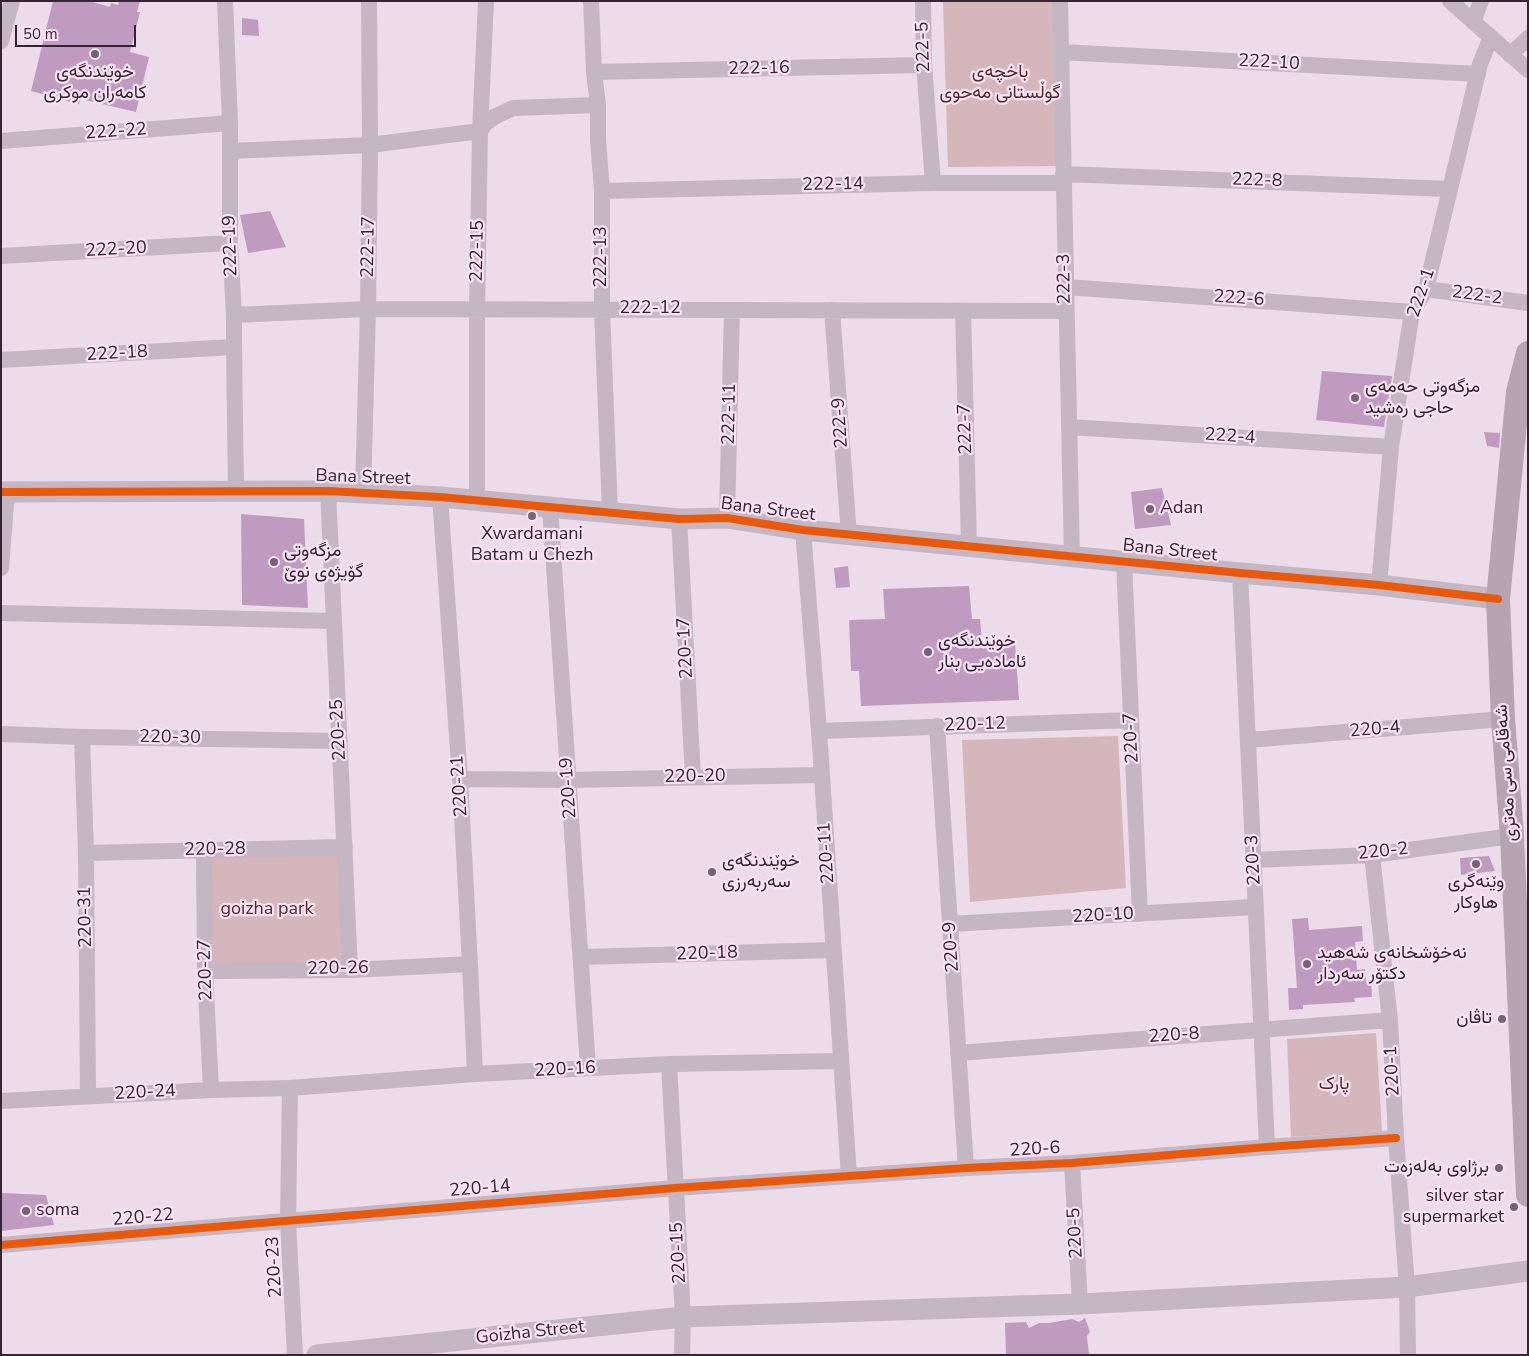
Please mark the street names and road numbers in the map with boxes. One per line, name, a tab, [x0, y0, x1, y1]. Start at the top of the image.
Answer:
street label: 222-5	[912, 21, 936, 73]
street label: 222-10	[1238, 51, 1300, 75]
street label: 222-16	[728, 58, 790, 80]
street label: 222-22	[85, 119, 147, 145]
street label: 222-8	[1231, 169, 1283, 193]
street label: 222-14	[802, 174, 864, 196]
street label: 222-19	[219, 215, 243, 277]
street label: 222-17	[358, 216, 380, 278]
street label: 222-15	[467, 220, 489, 282]
street label: 222-13	[591, 226, 613, 288]
street label: 222-20	[85, 238, 147, 262]
street label: 222-3	[1054, 253, 1076, 305]
street label: 222-1	[1404, 265, 1440, 321]
street label: 222-2	[1450, 282, 1504, 310]
street label: 222-6	[1213, 286, 1265, 312]
street label: 222-12	[619, 298, 681, 320]
street label: 222-18	[86, 342, 148, 366]
street label: 222-11	[719, 383, 741, 445]
street label: 222-9	[828, 397, 854, 449]
street label: 222-7	[954, 403, 978, 455]
street label: 222-4	[1204, 424, 1256, 450]
street label: Bana Street	[315, 466, 411, 490]
street label: Bana Street	[719, 493, 817, 527]
street label: Bana Street	[1122, 535, 1218, 567]
street label: 220-17	[674, 617, 698, 679]
street label: 220-25	[327, 699, 351, 761]
street label: شەقامی سی مەتری	[1491, 704, 1523, 842]
street label: 220-7	[1120, 712, 1144, 764]
street label: 220-12	[944, 713, 1006, 737]
street label: 220-4	[1349, 717, 1401, 743]
street label: 220-30	[139, 727, 201, 749]
street label: 220-21	[447, 755, 473, 817]
street label: 220-19	[556, 757, 582, 819]
street label: 220-20	[664, 766, 726, 788]
street label: 220-11	[814, 822, 840, 884]
street label: 220-3	[1242, 834, 1266, 886]
street label: 220-28	[184, 839, 246, 861]
street label: 220-2	[1357, 839, 1409, 865]
street label: 220-31	[75, 886, 97, 948]
street label: 220-10	[1072, 904, 1134, 928]
street label: 220-9	[939, 921, 965, 973]
street label: 220-27	[194, 939, 218, 1001]
street label: 220-18	[676, 942, 738, 966]
street label: 220-26	[307, 958, 369, 980]
street label: 220-8	[1148, 1023, 1200, 1049]
street label: 220-1	[1381, 1045, 1405, 1097]
street label: 220-16	[534, 1058, 596, 1082]
street label: 220-24	[114, 1081, 176, 1105]
street label: 220-6	[1009, 1138, 1061, 1162]
street label: 220-14	[448, 1176, 512, 1202]
street label: 220-22	[111, 1205, 175, 1231]
street label: 220-5	[1064, 1207, 1088, 1259]
street label: 220-15	[667, 1222, 691, 1284]
street label: 220-23	[263, 1236, 287, 1298]
street label: Goizha Street	[475, 1317, 585, 1349]

